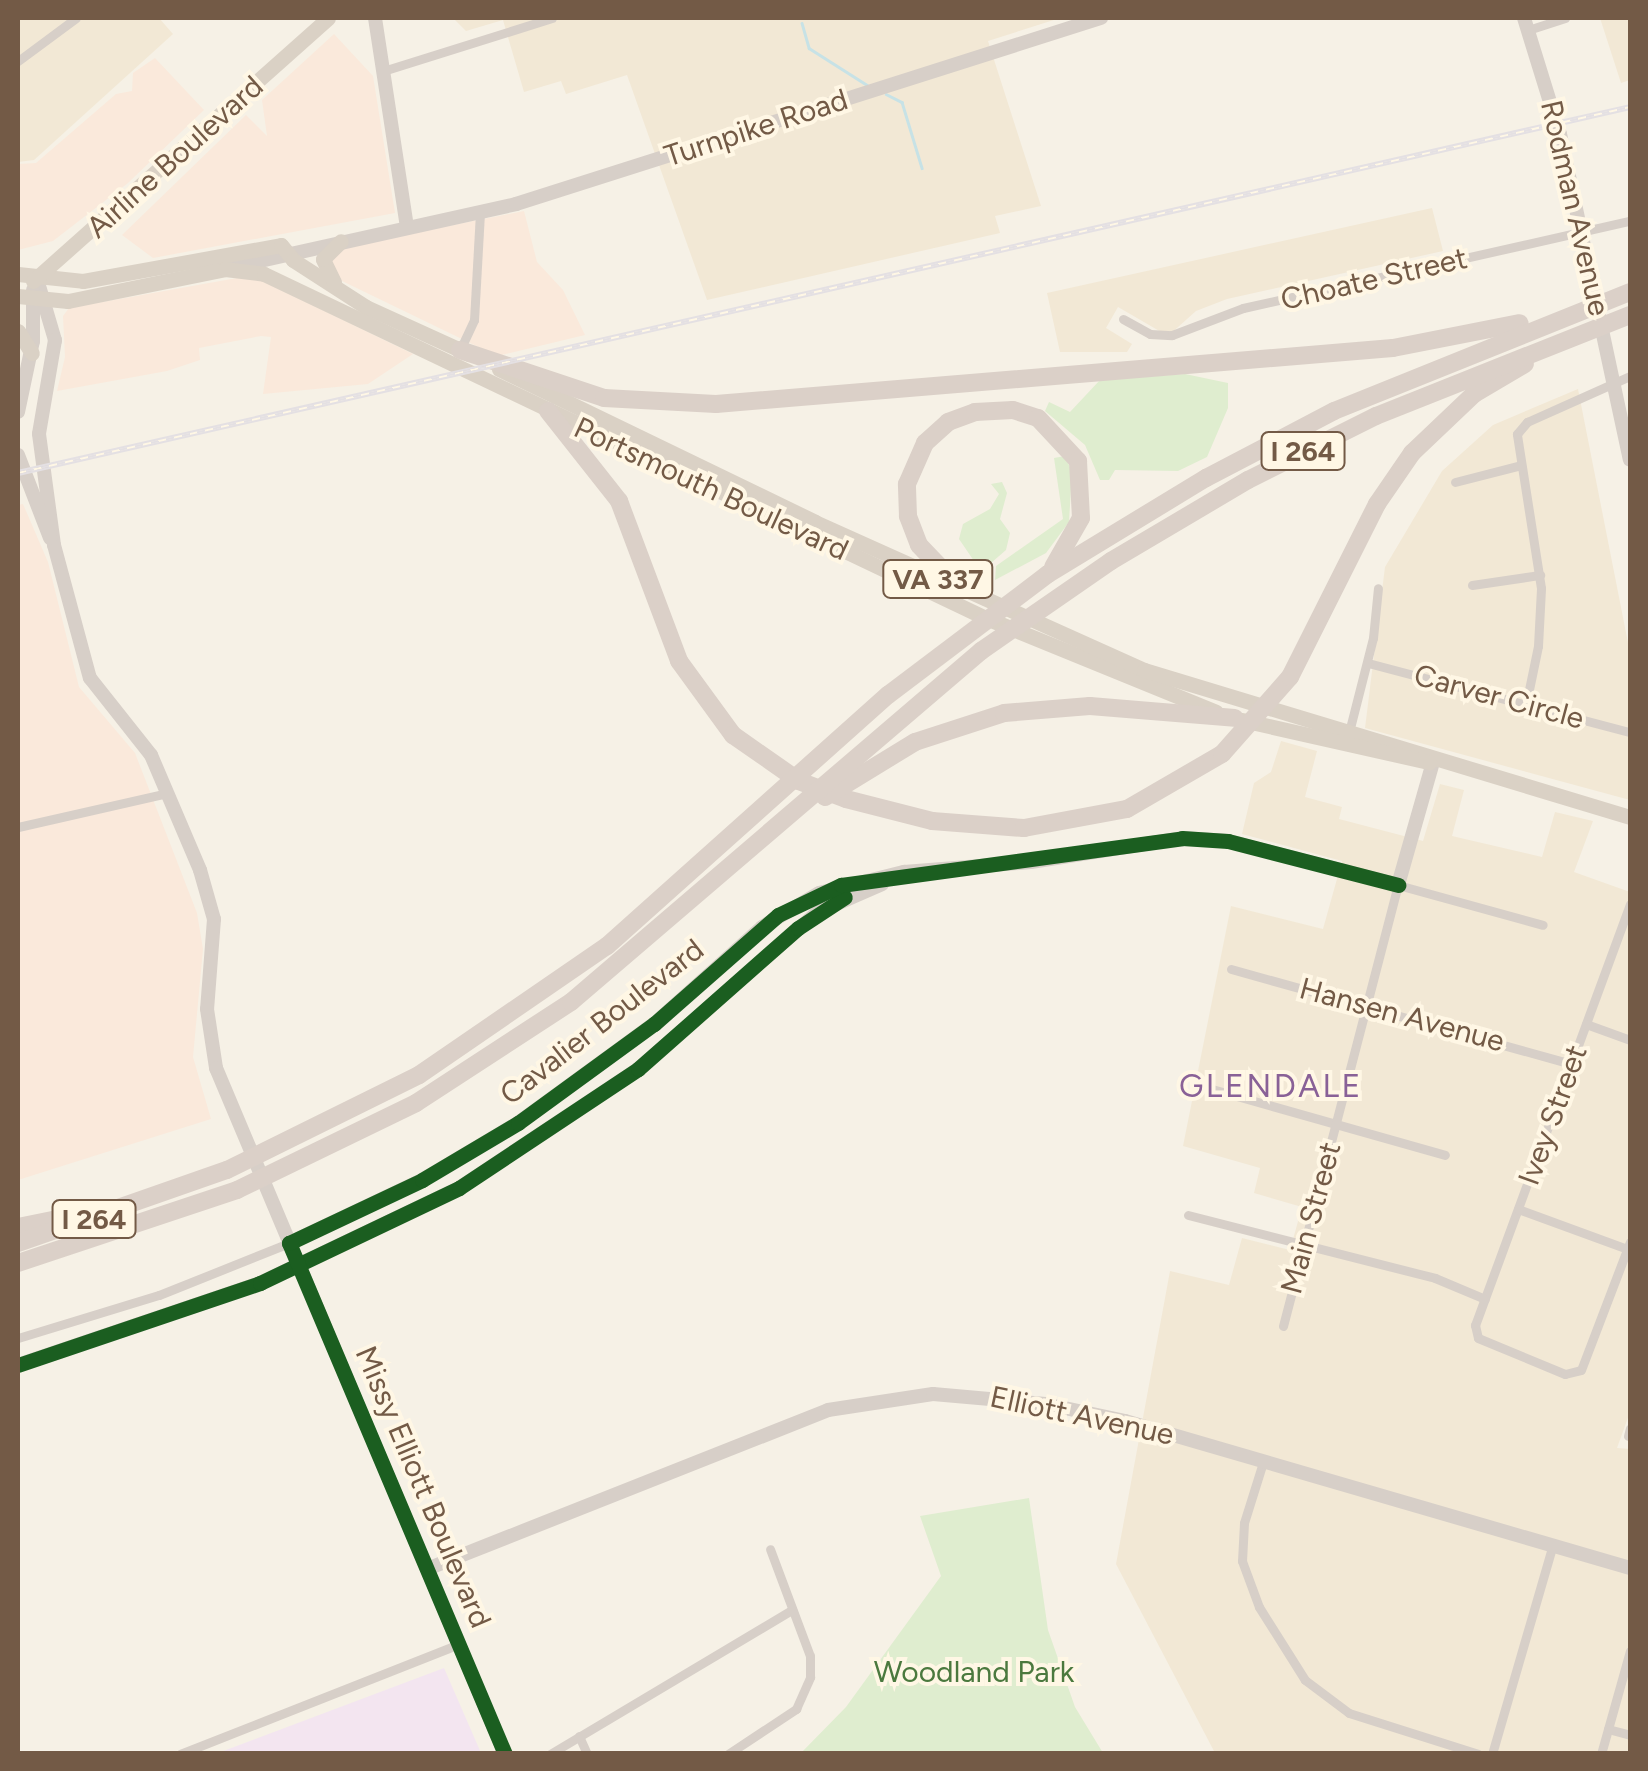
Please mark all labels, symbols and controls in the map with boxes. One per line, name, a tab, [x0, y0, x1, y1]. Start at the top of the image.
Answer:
street label: Airline Boulevard	[79, 68, 271, 246]
street label: Turnpike Road	[660, 81, 852, 175]
street label: Rodman Avenue	[1533, 97, 1617, 319]
street label: Choate Street	[1277, 240, 1471, 318]
street label: Portsmouth Boulevard	[568, 410, 854, 568]
road number: I 264	[1260, 428, 1346, 474]
road number: VA 337	[880, 556, 996, 602]
street label: Carver Circle	[1410, 657, 1588, 737]
street label: Cavalier Boulevard	[493, 931, 711, 1113]
street label: Hansen Avenue	[1296, 970, 1508, 1060]
street label: Ivey Street	[1511, 1040, 1595, 1190]
district label: GLENDALE	[1179, 1067, 1363, 1105]
street label: Main Street	[1273, 1138, 1349, 1298]
road number: I 264	[52, 1196, 136, 1242]
street label: Missy Elliott Boulevard	[347, 1341, 499, 1633]
street label: Elliott Avenue	[987, 1379, 1177, 1453]
park label: Woodland Park	[874, 1654, 1074, 1690]

